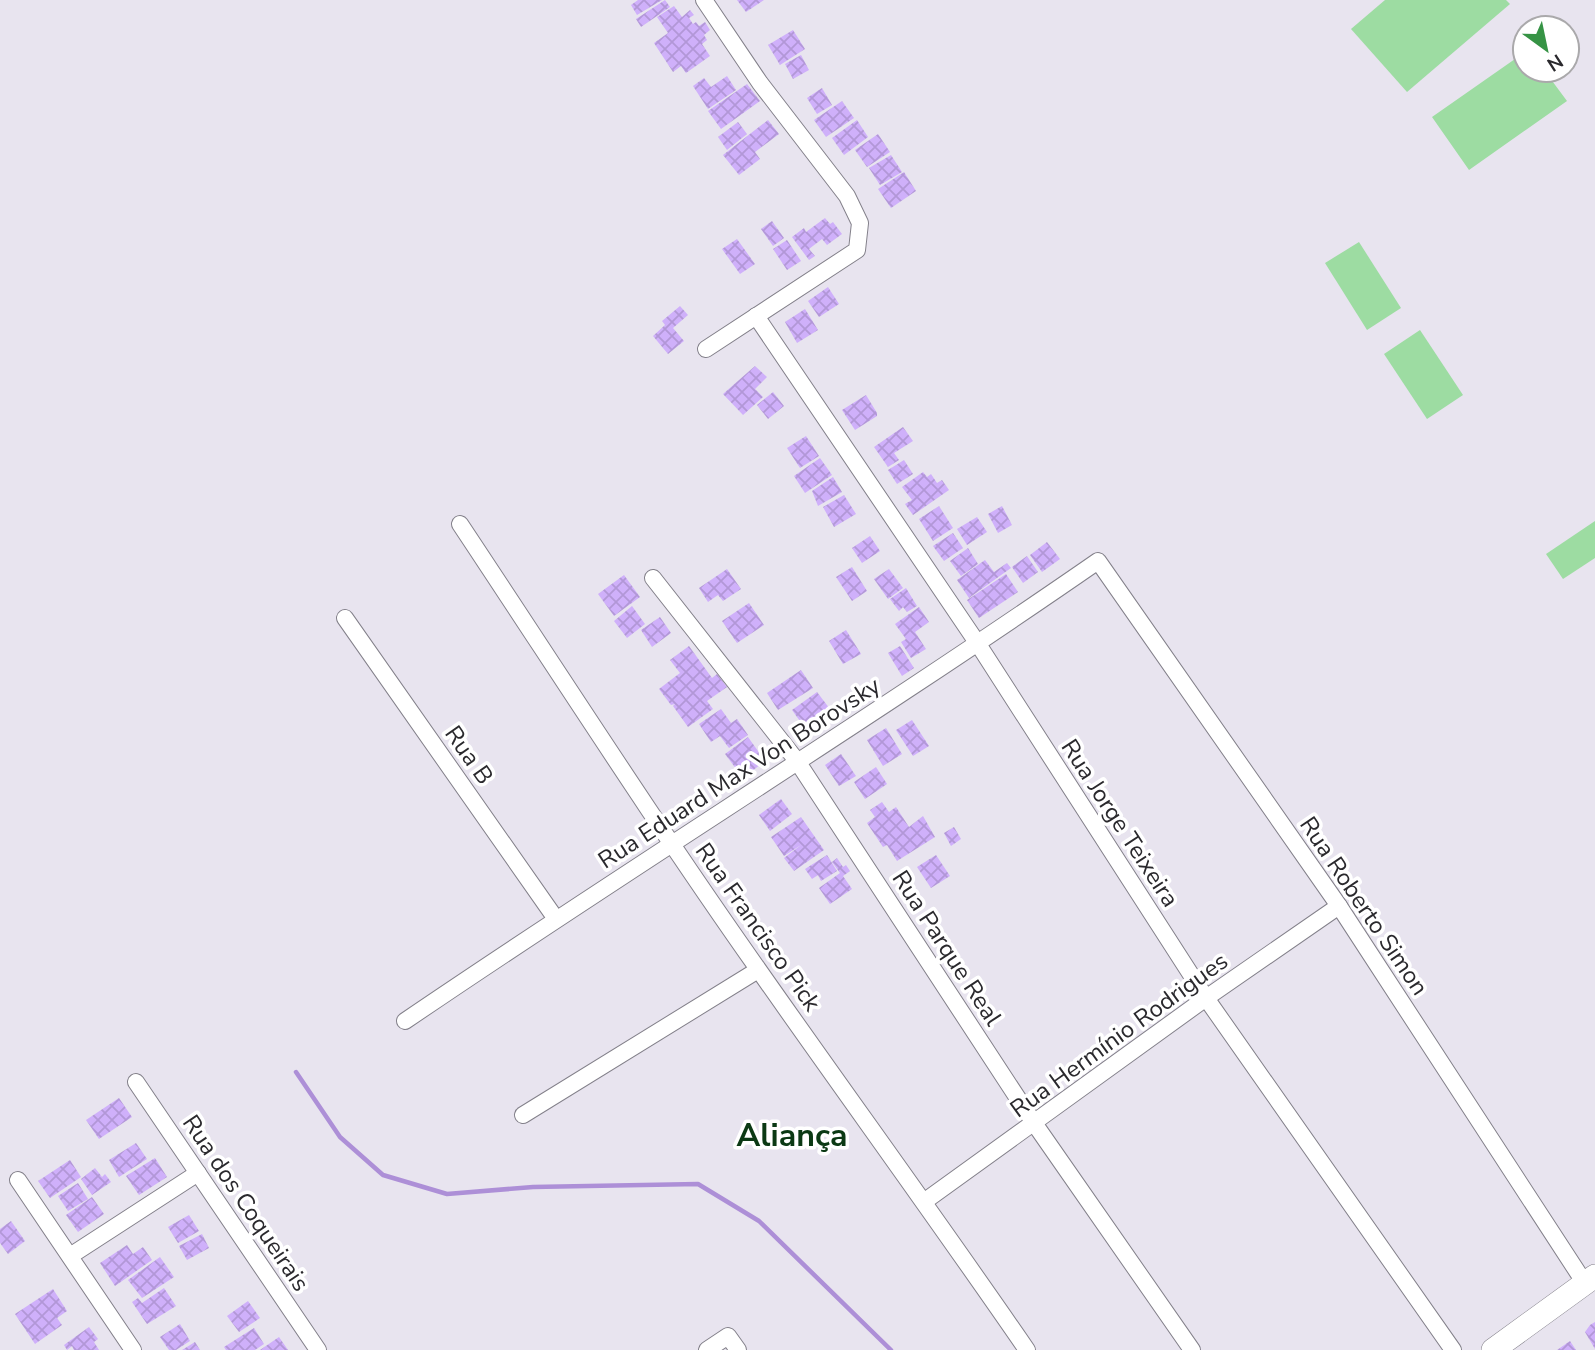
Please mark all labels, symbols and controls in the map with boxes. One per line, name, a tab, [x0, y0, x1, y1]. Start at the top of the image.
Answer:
north arrow	[1511, 14, 1581, 84]
text: N	[1542, 48, 1568, 77]
street label: Rua Eduard Max Von Borovsky	[592, 669, 887, 876]
street label: Rua B	[437, 719, 501, 791]
street label: Rua Jorge Teixeira	[1054, 733, 1186, 913]
street label: Rua Roberto Simon	[1292, 810, 1436, 1002]
street label: Rua Francisco Pick	[688, 836, 829, 1018]
street label: Rua Parque Real	[885, 864, 1009, 1032]
street label: Rua Hermínio Rodrigues	[1004, 945, 1234, 1125]
street label: Rua dos Coqueirais	[175, 1109, 317, 1297]
district label: Aliança	[737, 1114, 847, 1157]

